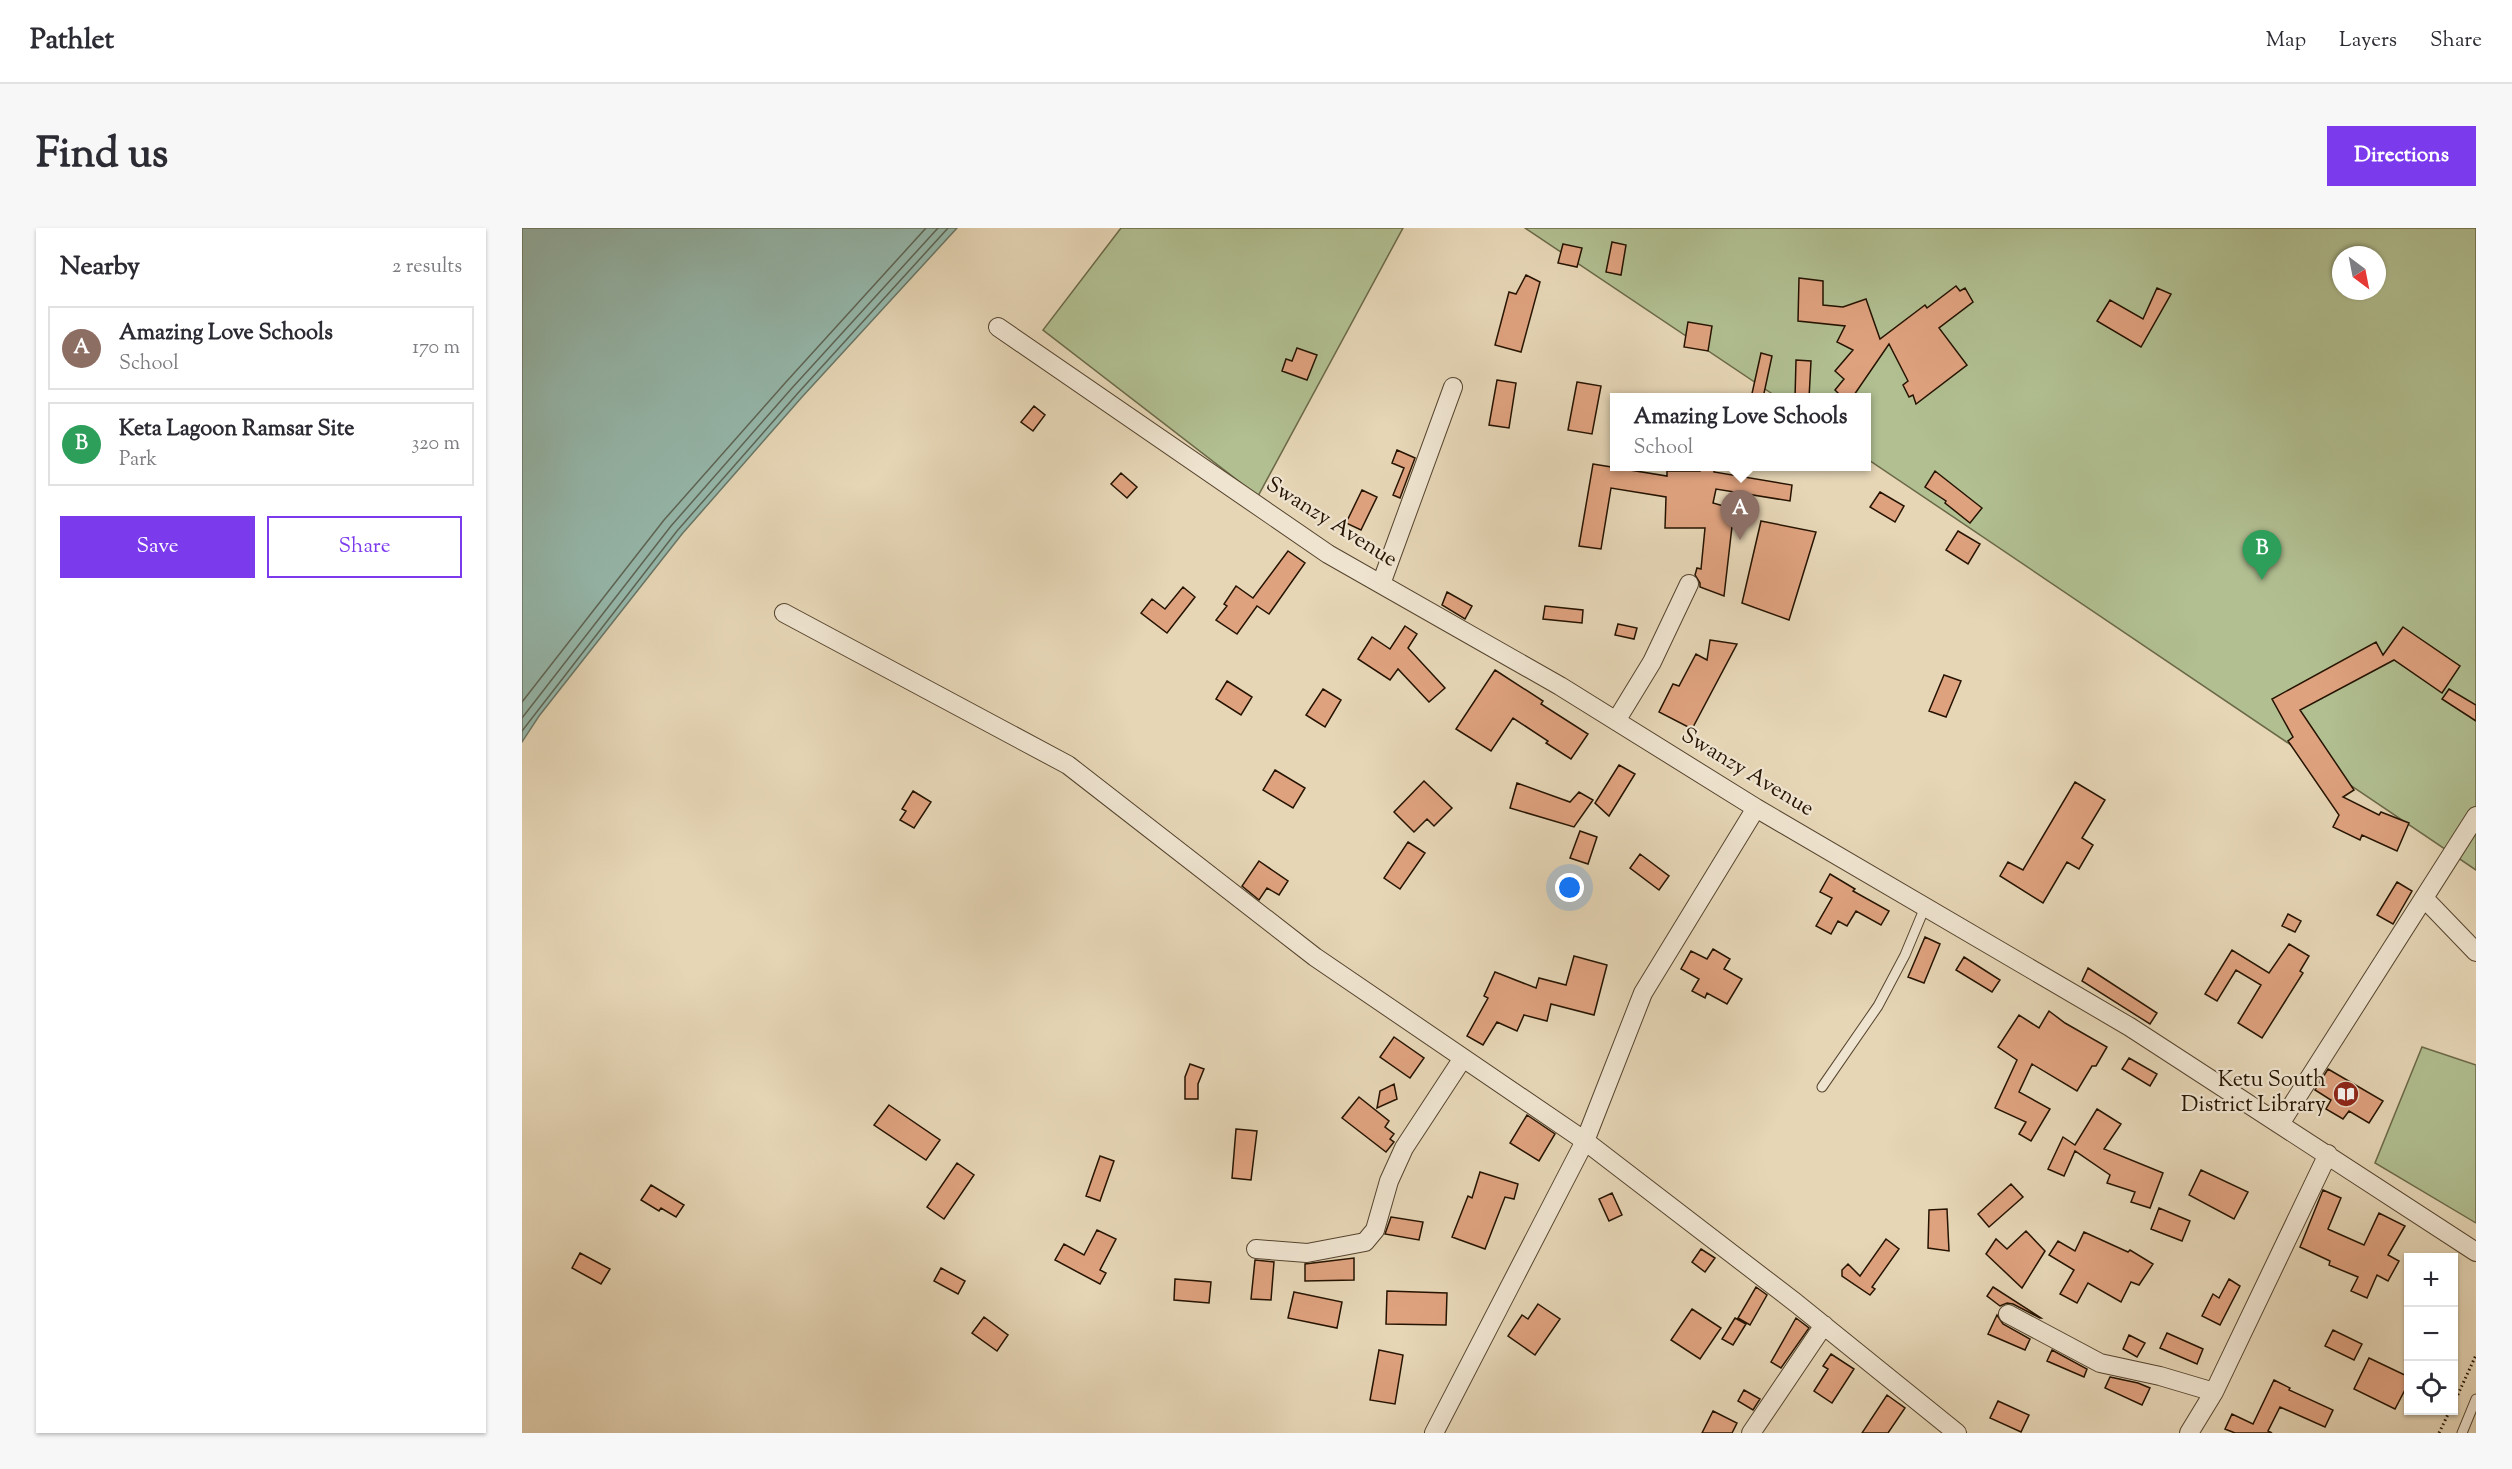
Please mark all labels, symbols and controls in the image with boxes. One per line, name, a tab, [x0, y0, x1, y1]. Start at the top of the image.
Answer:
text: Pathlet	[30, 21, 114, 61]
text: Map	[2266, 26, 2306, 56]
text: Layers	[2339, 26, 2397, 56]
text: Share	[2430, 26, 2482, 56]
text: Find us	[36, 126, 168, 186]
button: Directions	[2327, 126, 2476, 186]
north arrow	[2332, 246, 2386, 300]
text: Nearby	[60, 249, 140, 286]
text: 2 results	[392, 253, 462, 282]
text: Amazing Love Schools	[119, 318, 333, 350]
text: A	[73, 334, 90, 363]
text: 170 m	[412, 334, 460, 363]
text: School	[119, 350, 179, 379]
popup	[1610, 393, 1871, 471]
text: Amazing Love Schools	[1634, 402, 1847, 434]
text: Keta Lagoon Ramsar Site	[119, 414, 355, 446]
text: B	[75, 430, 88, 459]
text: 320 m	[411, 430, 460, 459]
text: School	[1634, 434, 1693, 463]
text: Park	[119, 446, 157, 475]
street label: Swanzy Avenue	[1259, 470, 1403, 576]
pin: A	[1720, 490, 1760, 540]
button: Save	[60, 516, 255, 578]
button: Share	[267, 516, 462, 578]
pin: B	[2242, 530, 2282, 580]
street label: Swanzy Avenue	[1674, 721, 1820, 825]
your location	[1555, 873, 1584, 902]
place label: Ketu South District Library	[2181, 1065, 2326, 1122]
library icon: Ketu South District Library	[2331, 1079, 2361, 1109]
map controls	[2404, 1253, 2458, 1415]
button: +	[2404, 1253, 2458, 1307]
button: −	[2404, 1307, 2458, 1361]
button: locate	[2404, 1361, 2458, 1415]

